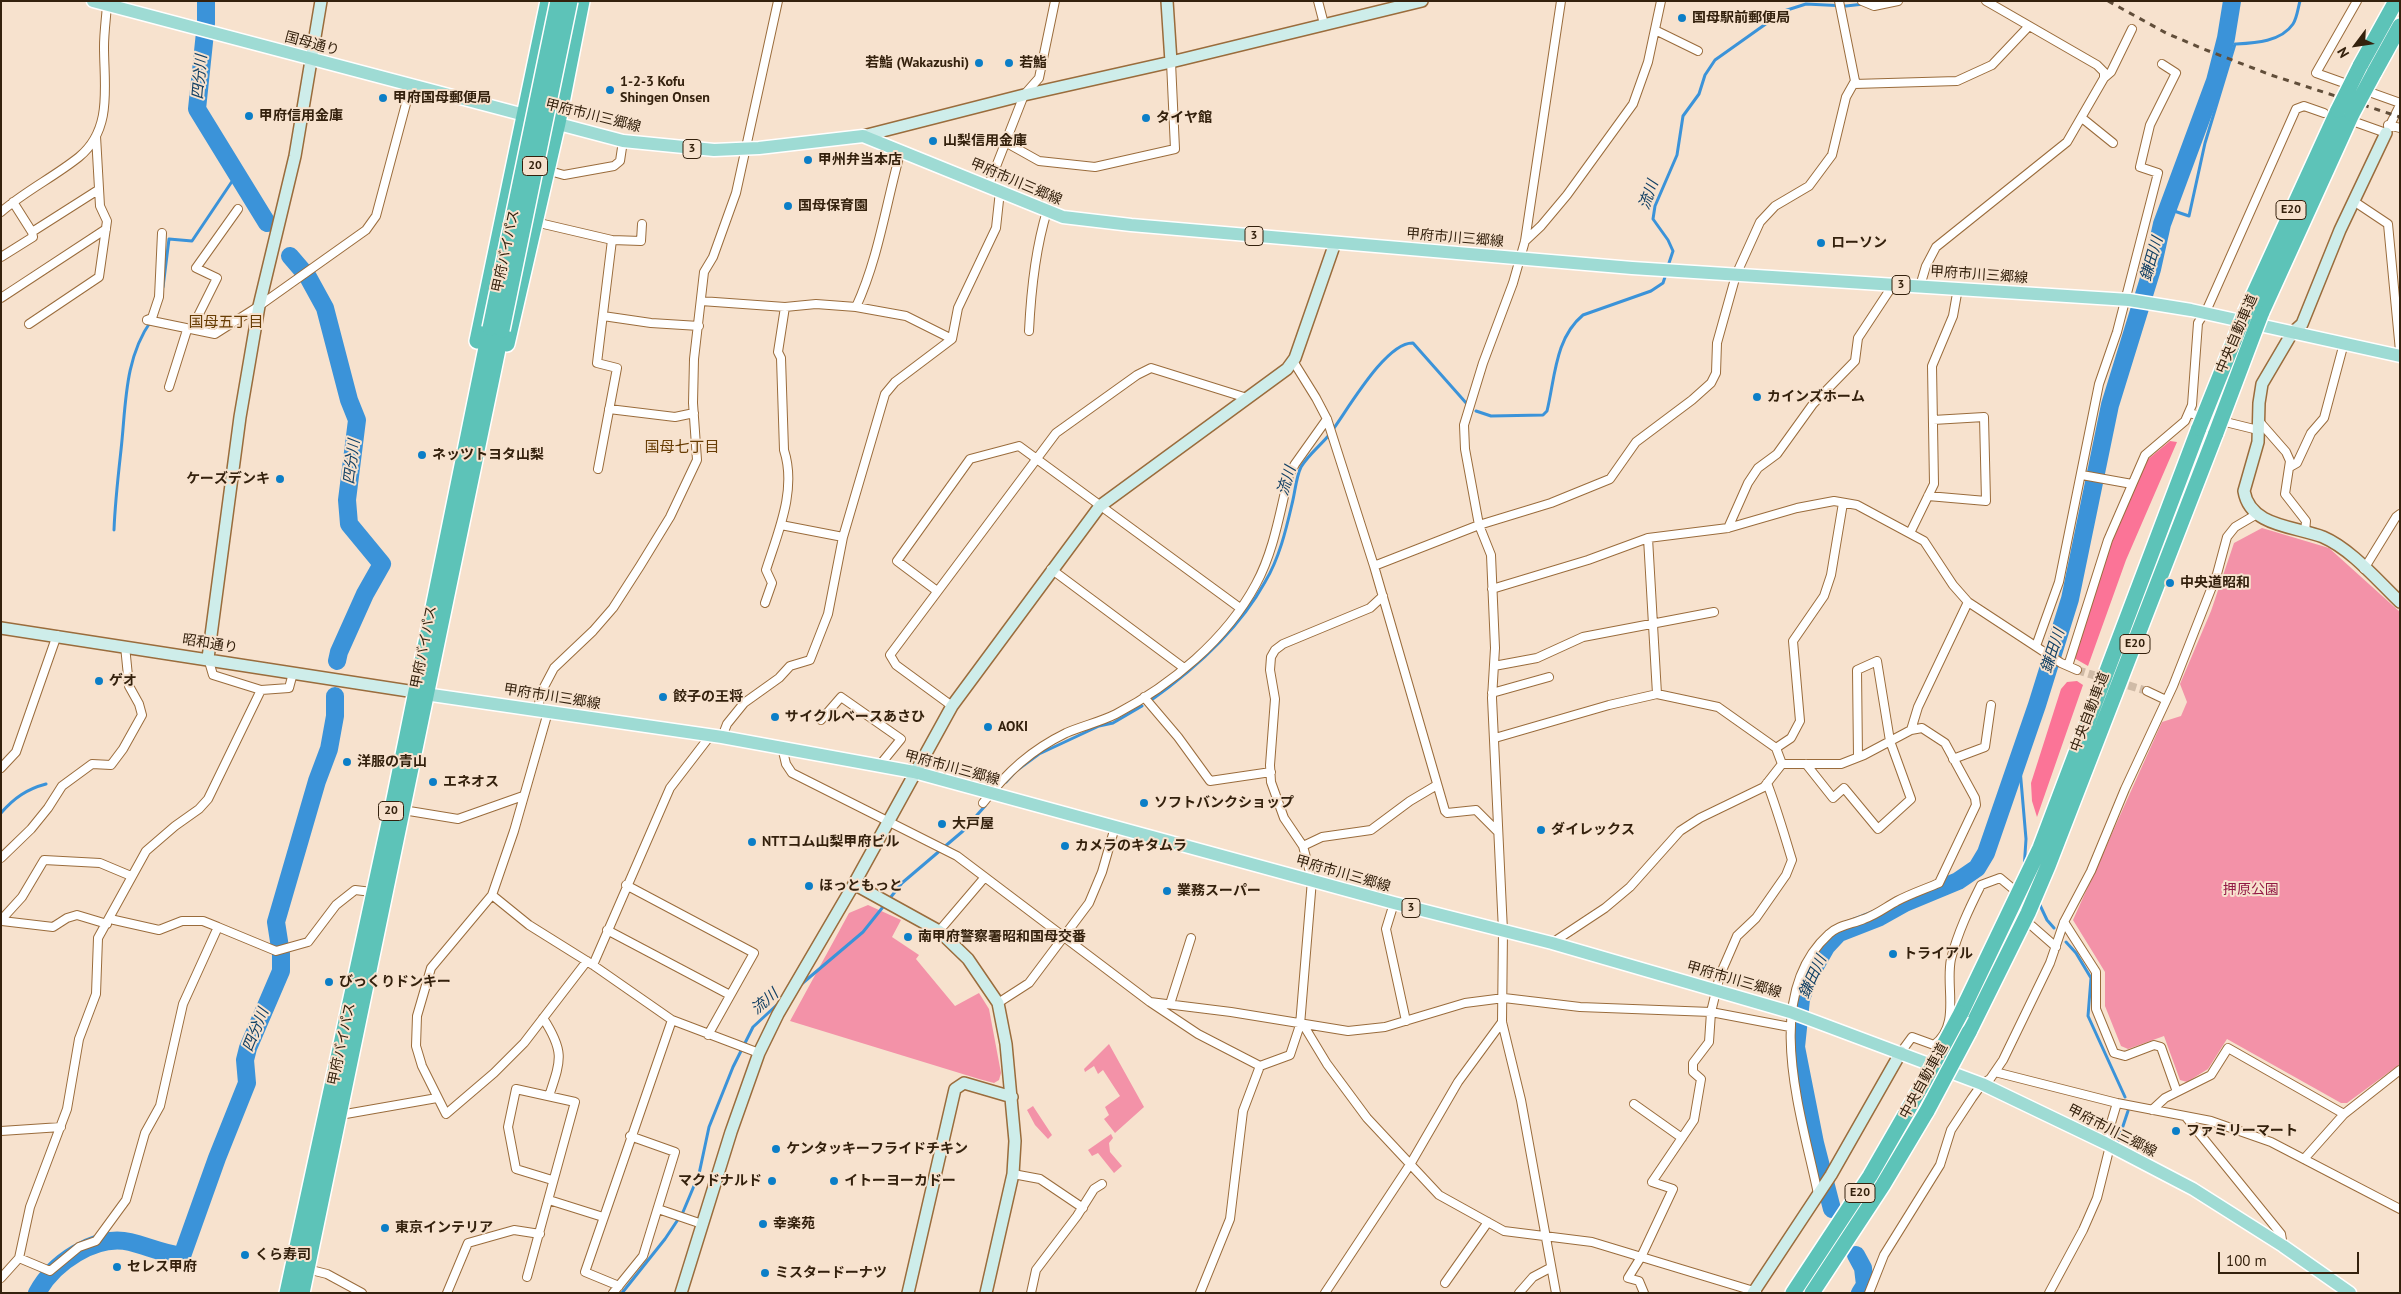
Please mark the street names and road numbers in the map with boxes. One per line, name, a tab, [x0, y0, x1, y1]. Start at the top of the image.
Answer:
street label: 国母通り	[283, 29, 341, 59]
street label: 甲府市川三郷線	[543, 96, 643, 136]
road number: 3	[683, 140, 701, 158]
street label: 甲府市川三郷線	[968, 155, 1064, 209]
road number: 20	[522, 157, 548, 176]
road number: E20	[2276, 200, 2306, 220]
street label: 甲府バイパス	[489, 208, 523, 294]
street label: 甲府市川三郷線	[1405, 225, 1505, 251]
road number: 3	[1245, 227, 1263, 246]
street label: 甲府市川三郷線	[1930, 263, 2028, 287]
road number: 3	[1892, 276, 1910, 294]
street label: 中央自動車道	[2213, 292, 2261, 376]
street label: 甲府バイパス	[408, 604, 440, 690]
street label: 昭和通り	[181, 631, 239, 657]
road number: E20	[2120, 634, 2150, 654]
street label: 中央自動車道	[2067, 670, 2113, 754]
street label: 甲府市川三郷線	[502, 681, 602, 713]
street label: 甲府市川三郷線	[902, 747, 1002, 789]
road number: 20	[378, 801, 404, 820]
street label: 甲府市川三郷線	[1294, 852, 1392, 896]
road number: 3	[1402, 898, 1420, 918]
street label: 甲府市川三郷線	[1685, 958, 1783, 1002]
street label: 甲府バイパス	[325, 1001, 359, 1087]
street label: 中央自動車道	[1896, 1040, 1952, 1122]
street label: 甲府市川三郷線	[2065, 1101, 2159, 1161]
road number: E20	[1845, 1184, 1875, 1202]

